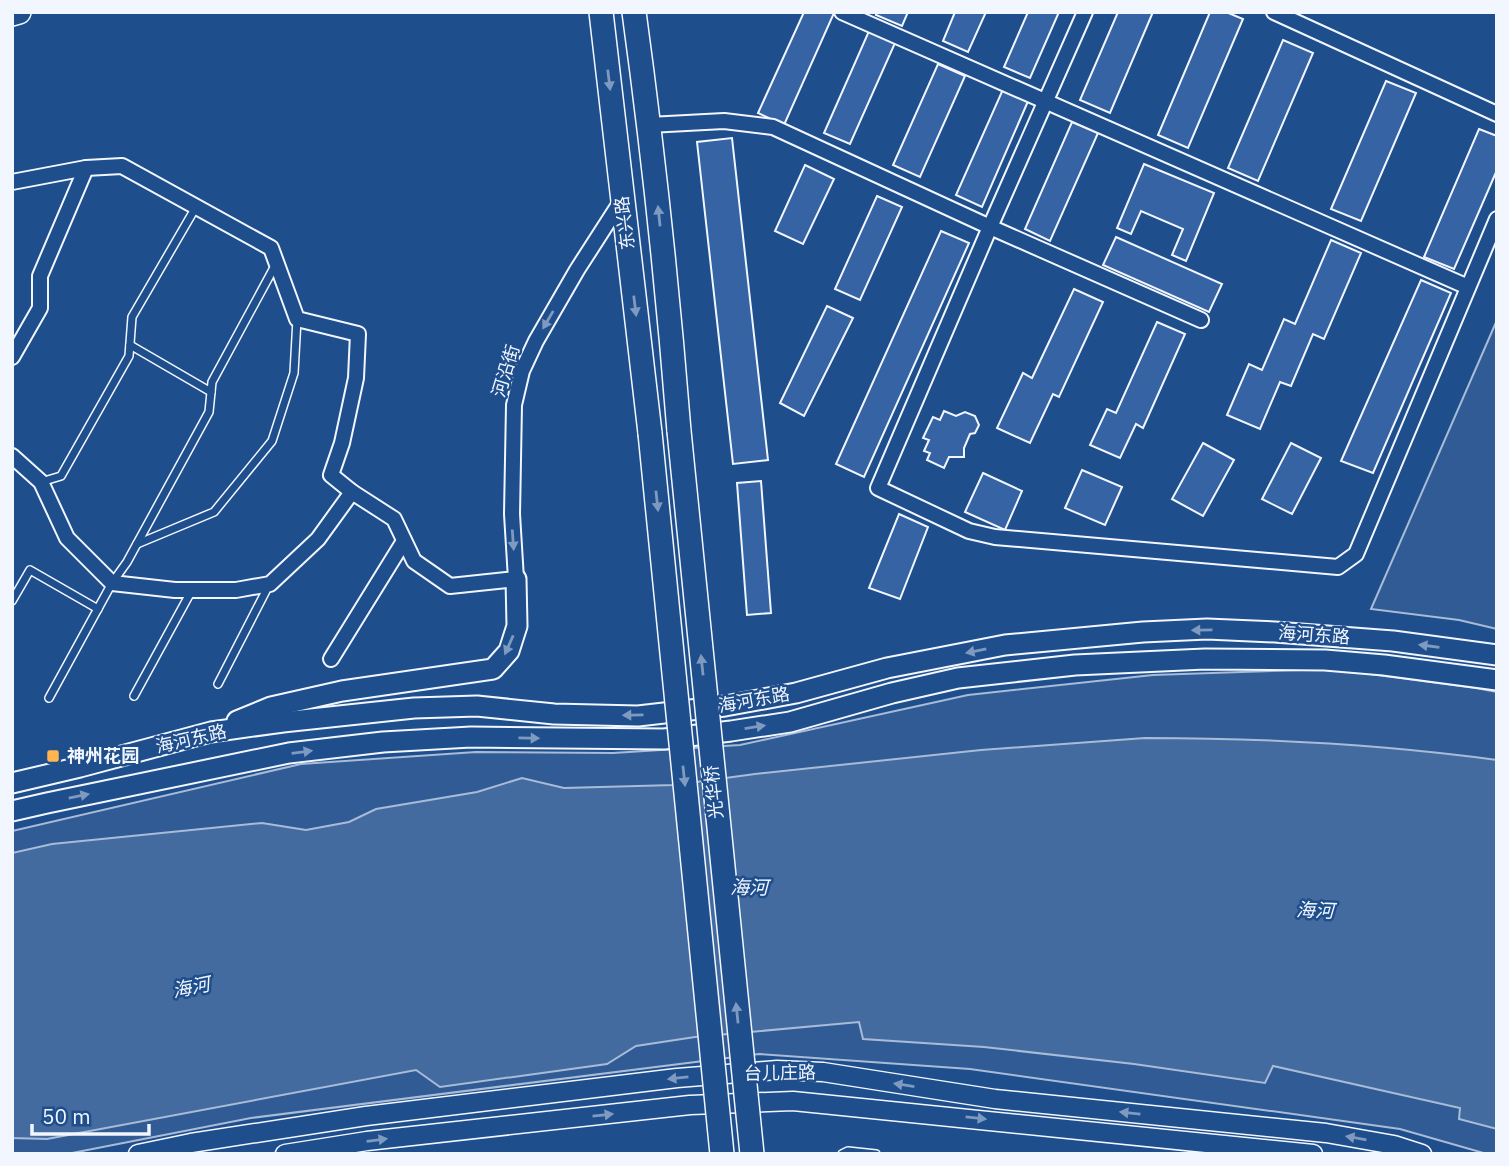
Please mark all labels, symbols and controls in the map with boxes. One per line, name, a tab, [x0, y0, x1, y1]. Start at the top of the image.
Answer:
one-way arrow	[604, 69, 615, 91]
street label: 东兴路	[610, 195, 639, 251]
one-way arrow	[654, 205, 665, 227]
one-way arrow	[629, 295, 640, 317]
one-way arrow	[542, 310, 554, 330]
street label: 河沿街	[487, 342, 524, 400]
one-way arrow	[651, 490, 662, 512]
one-way arrow	[508, 530, 519, 552]
street label: 海河东路	[1277, 621, 1351, 648]
one-way arrow	[1191, 624, 1213, 636]
one-way arrow	[503, 635, 515, 655]
one-way arrow	[1418, 640, 1440, 651]
one-way arrow	[965, 645, 987, 656]
one-way arrow	[696, 653, 707, 675]
street label: 海河东路	[716, 682, 791, 717]
one-way arrow	[622, 710, 644, 721]
street label: 海河东路	[153, 719, 229, 758]
one-way arrow	[744, 721, 766, 732]
one-way arrow	[518, 732, 540, 744]
place label: 神州花园	[67, 744, 139, 767]
one-way arrow	[291, 746, 313, 757]
marker: 神州花园	[45, 748, 61, 764]
street label: 光华桥	[699, 764, 728, 820]
one-way arrow	[679, 765, 690, 787]
one-way arrow	[68, 791, 90, 802]
water label: 海河	[730, 875, 772, 899]
water label: 海河	[1296, 897, 1338, 923]
water label: 海河	[170, 971, 216, 1002]
one-way arrow	[731, 1002, 742, 1024]
street label: 台儿庄路	[744, 1060, 816, 1085]
one-way arrow	[667, 1073, 689, 1084]
one-way arrow	[893, 1079, 915, 1090]
scale bar	[32, 1092, 149, 1136]
text: 50 m	[42, 1102, 91, 1130]
one-way arrow	[1119, 1108, 1141, 1119]
one-way arrow	[592, 1109, 614, 1120]
one-way arrow	[965, 1113, 987, 1124]
one-way arrow	[1345, 1133, 1367, 1144]
one-way arrow	[366, 1134, 388, 1145]

